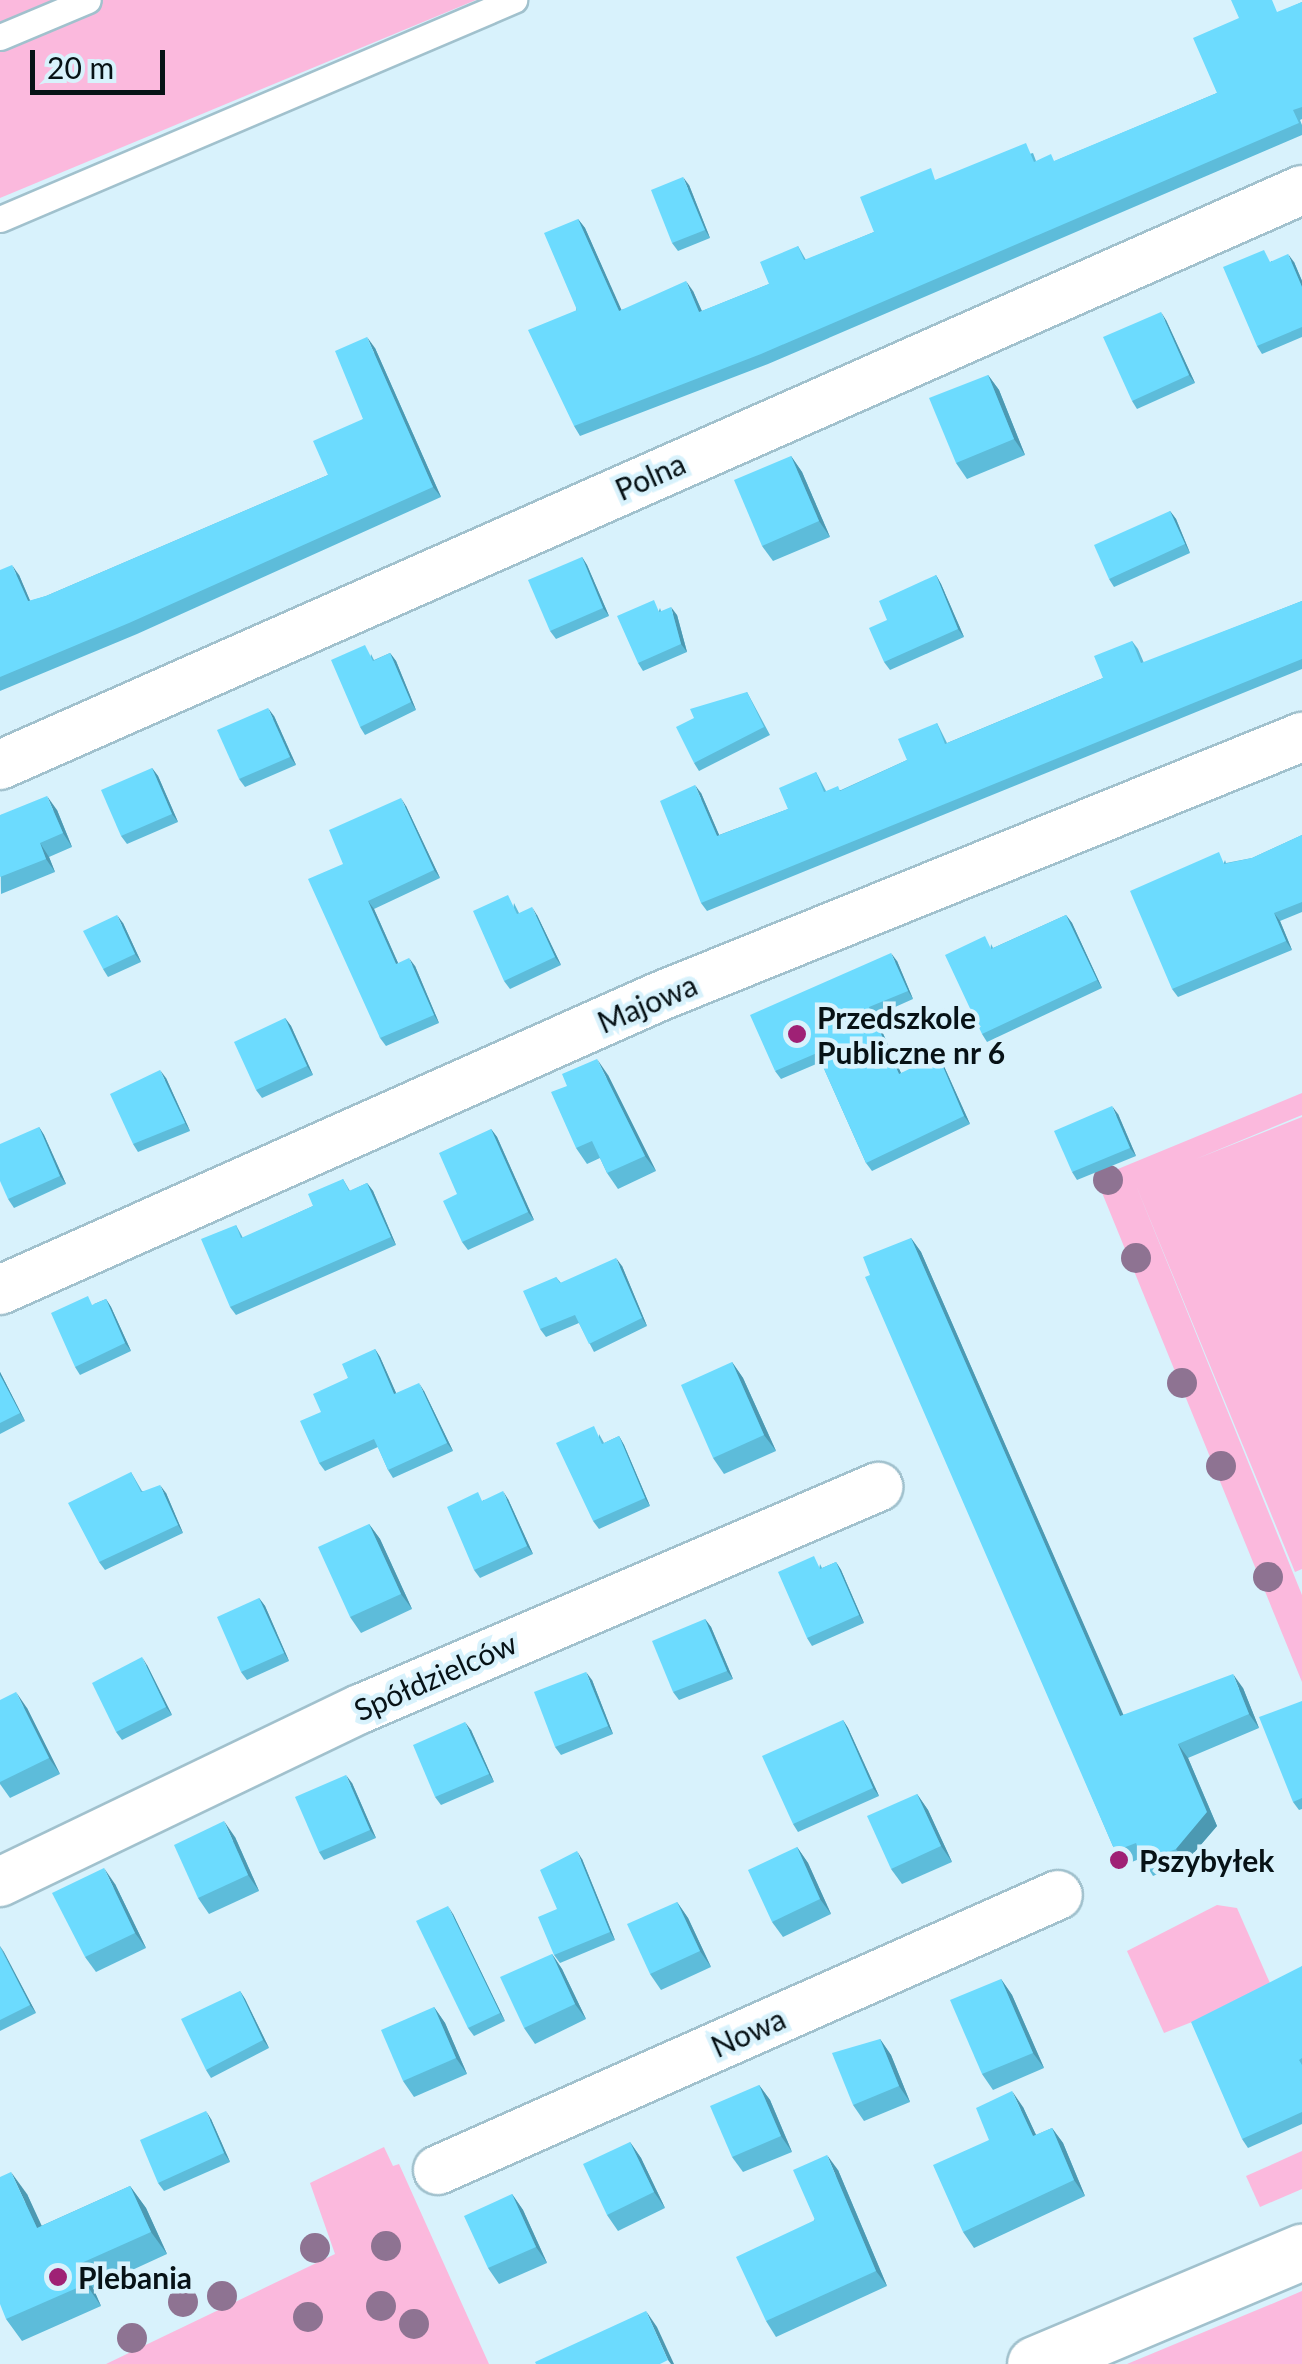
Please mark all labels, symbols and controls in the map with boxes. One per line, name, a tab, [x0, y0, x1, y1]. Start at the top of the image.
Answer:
scale bar	[35, 30, 170, 92]
text: 20 m	[47, 49, 114, 85]
street label: Polna	[609, 445, 691, 507]
street label: Majowa	[592, 966, 702, 1040]
place label: Przedszkole Publiczne nr 6	[817, 999, 1006, 1070]
marker: Przedszkole Publiczne nr 6	[786, 1023, 808, 1045]
street label: Spółdzielców	[348, 1624, 522, 1728]
place label: Pszybyłek	[1139, 1842, 1274, 1878]
marker: Pszybyłek	[1108, 1849, 1130, 1871]
street label: Nowa	[705, 2000, 791, 2064]
place label: Plebania	[78, 2259, 192, 2295]
marker: Plebania	[47, 2266, 69, 2288]

